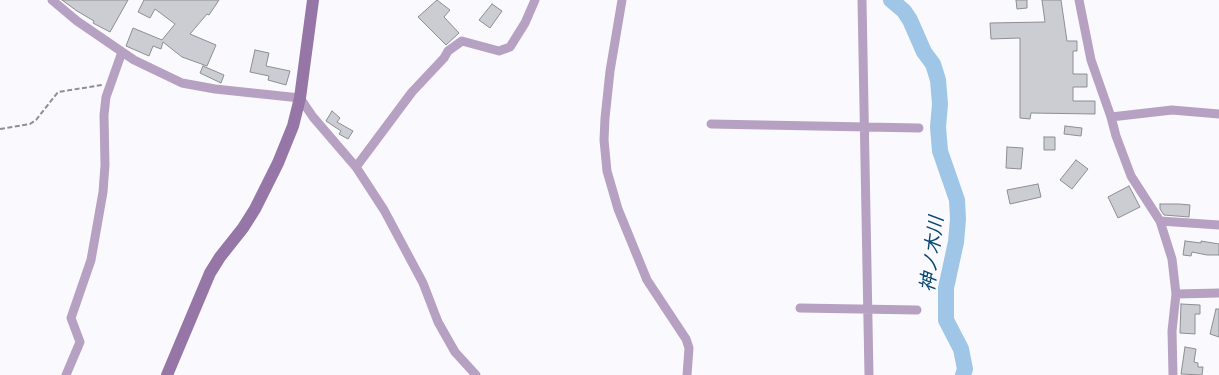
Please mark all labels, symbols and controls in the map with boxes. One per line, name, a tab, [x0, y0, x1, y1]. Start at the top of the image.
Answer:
water label: 神ノ木川	[916, 215, 948, 293]

